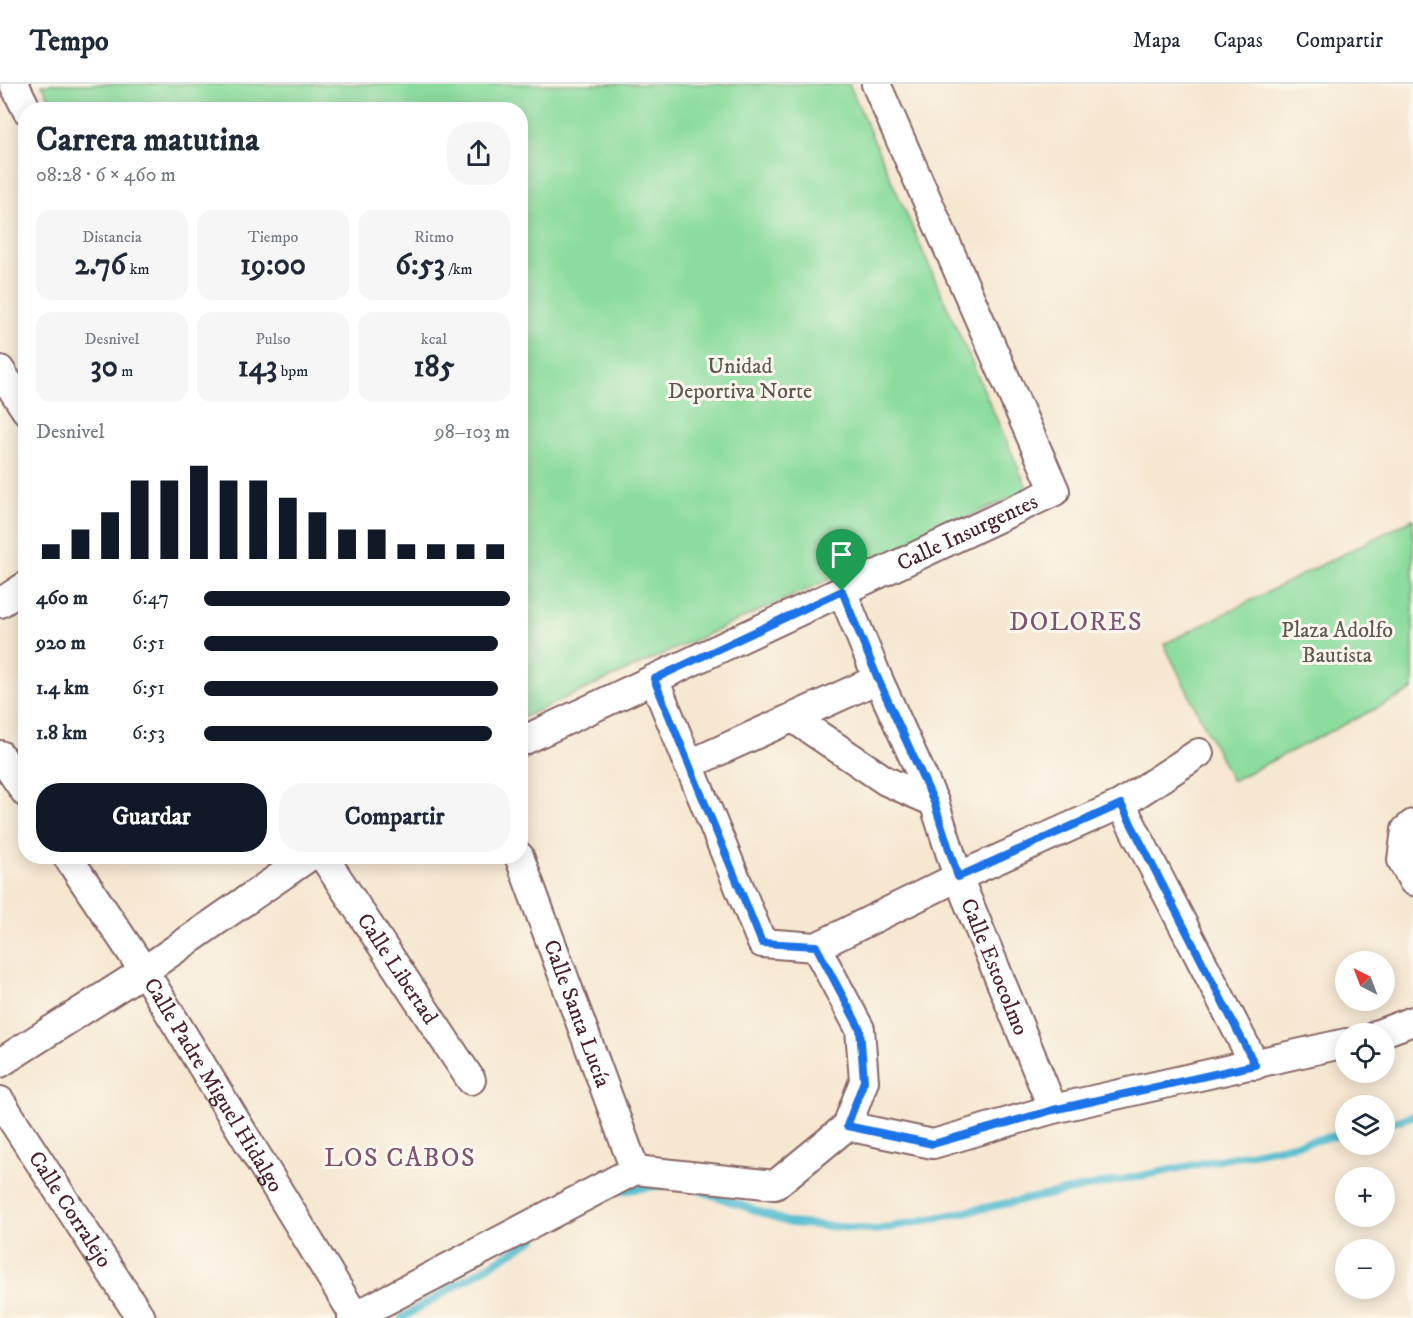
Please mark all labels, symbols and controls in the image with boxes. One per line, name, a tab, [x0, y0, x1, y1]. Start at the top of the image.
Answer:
text: Tempo	[30, 24, 109, 59]
text: Mapa	[1133, 28, 1180, 54]
text: Capas	[1213, 28, 1263, 54]
text: Compartir	[1296, 28, 1383, 54]
text: Carrera matutina	[36, 120, 259, 161]
button: share	[447, 122, 510, 185]
text: 08:28 · 6 × 460 m	[36, 163, 176, 188]
text: Distancia	[82, 227, 142, 247]
text: Tiempo	[248, 227, 298, 247]
text: Ritmo	[414, 227, 454, 247]
text: 2.76	[74, 247, 126, 284]
text: 19:00	[240, 247, 306, 284]
text: 6:53	[395, 247, 445, 284]
text: km	[126, 259, 150, 279]
text: /km	[445, 259, 473, 279]
text: Desnivel	[85, 329, 139, 349]
text: Pulso	[256, 329, 290, 349]
text: kcal	[421, 329, 447, 349]
text: 30	[91, 349, 118, 386]
text: 143	[238, 349, 277, 386]
text: 185	[414, 349, 454, 386]
park label: Unidad Deportiva Norte	[668, 353, 812, 405]
text: m	[118, 361, 133, 381]
text: bpm	[277, 361, 308, 381]
text: Desnivel	[36, 420, 105, 445]
text: 98–103 m	[435, 420, 510, 445]
street label: Calle Insurgentes	[892, 488, 1042, 577]
pin	[816, 529, 867, 591]
icon: arrive	[825, 538, 858, 571]
text: 460 m	[36, 586, 88, 611]
text: 6:47	[132, 586, 169, 611]
district label: DOLORES	[1009, 606, 1143, 639]
park label: Plaza Adolfo Bautista	[1281, 617, 1393, 669]
text: 920 m	[36, 631, 86, 656]
text: 6:51	[132, 631, 165, 656]
text: 1.4 km	[36, 676, 89, 701]
text: 6:51	[132, 676, 165, 701]
text: 1.8 km	[36, 721, 87, 746]
text: 6:53	[132, 721, 165, 746]
button: Guardar	[36, 783, 267, 852]
button: Compartir	[279, 783, 510, 852]
street label: Calle Estocolmo	[955, 894, 1035, 1039]
street label: Calle Libertad	[351, 908, 444, 1029]
street label: Calle Santa Lucía	[538, 936, 617, 1092]
north arrow	[1335, 951, 1395, 1011]
map controls	[1335, 951, 1395, 1299]
street label: Calle Padre Miguel Hidalgo	[138, 973, 289, 1197]
button: locate	[1335, 1023, 1395, 1083]
button: layers	[1335, 1095, 1395, 1155]
district label: LOS CABOS	[324, 1142, 476, 1175]
street label: Calle Corralejo	[23, 1146, 118, 1273]
button: +	[1335, 1167, 1395, 1227]
button: −	[1335, 1239, 1395, 1299]

